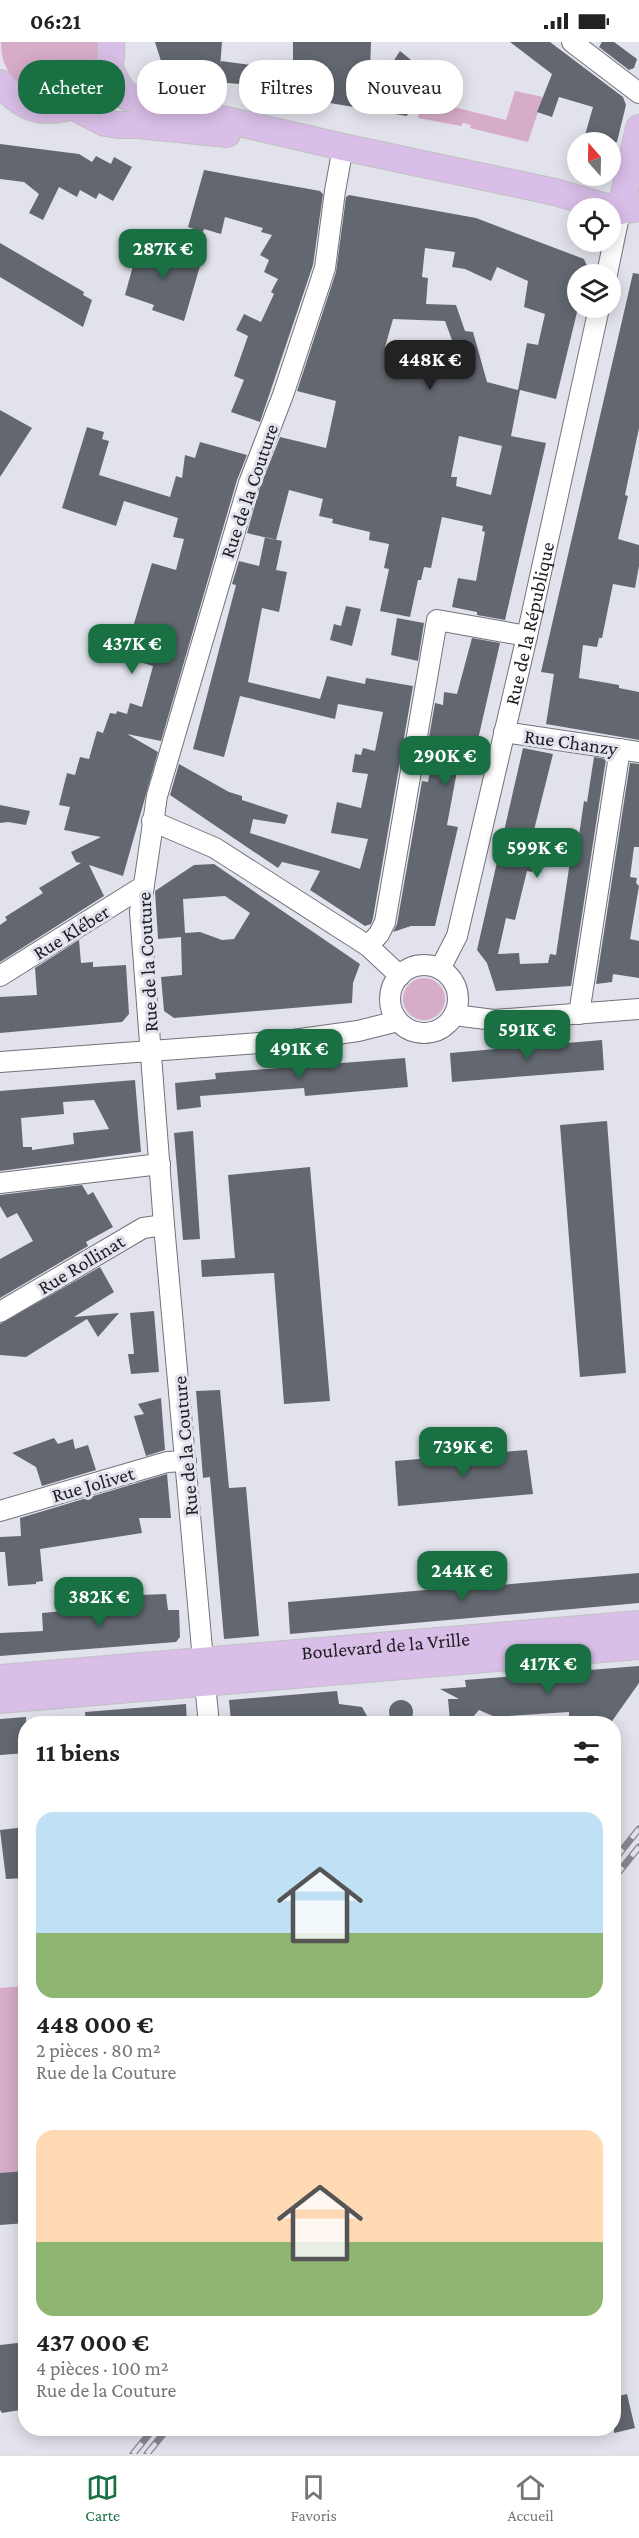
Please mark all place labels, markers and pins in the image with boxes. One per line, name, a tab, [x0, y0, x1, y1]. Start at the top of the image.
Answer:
pin: 287K €	[114, 229, 212, 280]
pin: 448K €	[381, 340, 479, 391]
pin: 437K €	[83, 624, 181, 675]
pin: 290K €	[396, 736, 494, 787]
pin: 599K €	[488, 828, 586, 879]
pin: 591K €	[478, 1010, 576, 1061]
pin: 491K €	[250, 1029, 348, 1080]
pin: 739K €	[414, 1427, 512, 1478]
pin: 244K €	[413, 1551, 511, 1602]
pin: 382K €	[50, 1577, 148, 1628]
pin: 417K €	[499, 1644, 597, 1695]

